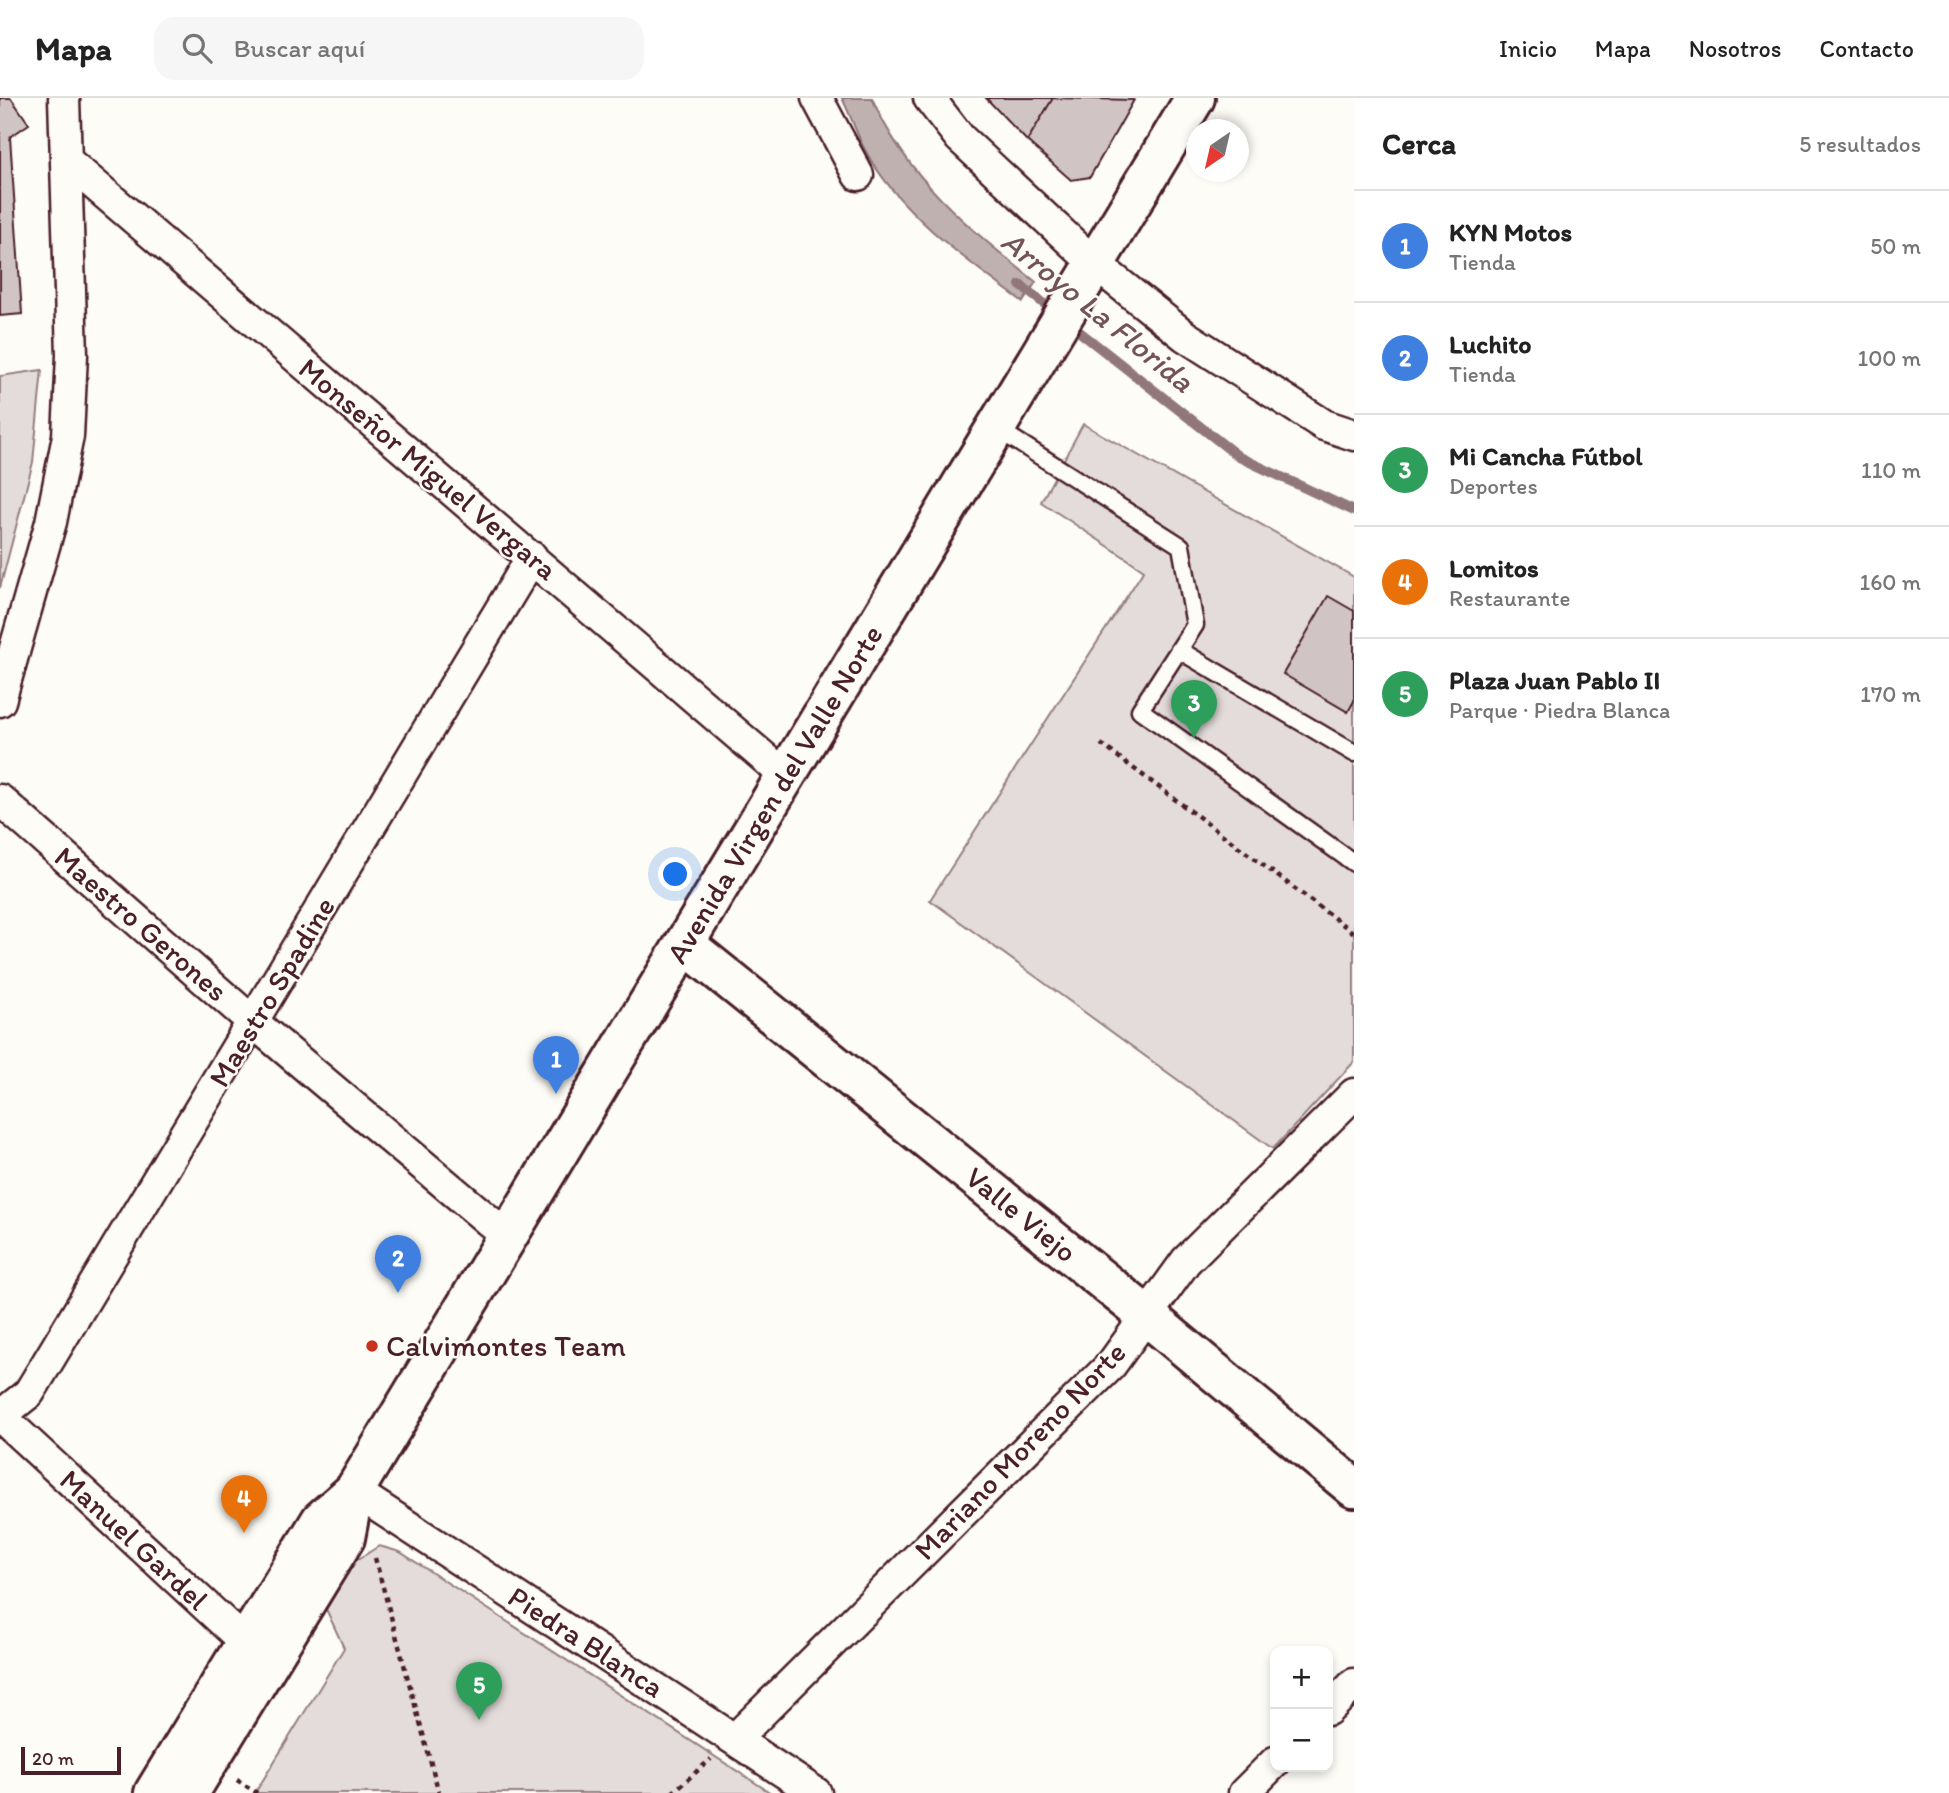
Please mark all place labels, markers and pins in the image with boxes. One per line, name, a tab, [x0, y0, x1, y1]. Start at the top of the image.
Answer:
pin: 3	[1171, 680, 1217, 738]
pin: 1	[533, 1036, 579, 1094]
pin: 2	[375, 1235, 421, 1293]
place label: Calvimontes Team	[386, 1327, 626, 1364]
marker: Calvimontes Team	[364, 1338, 380, 1354]
pin: 4	[221, 1475, 267, 1533]
pin: 5	[456, 1662, 502, 1720]

